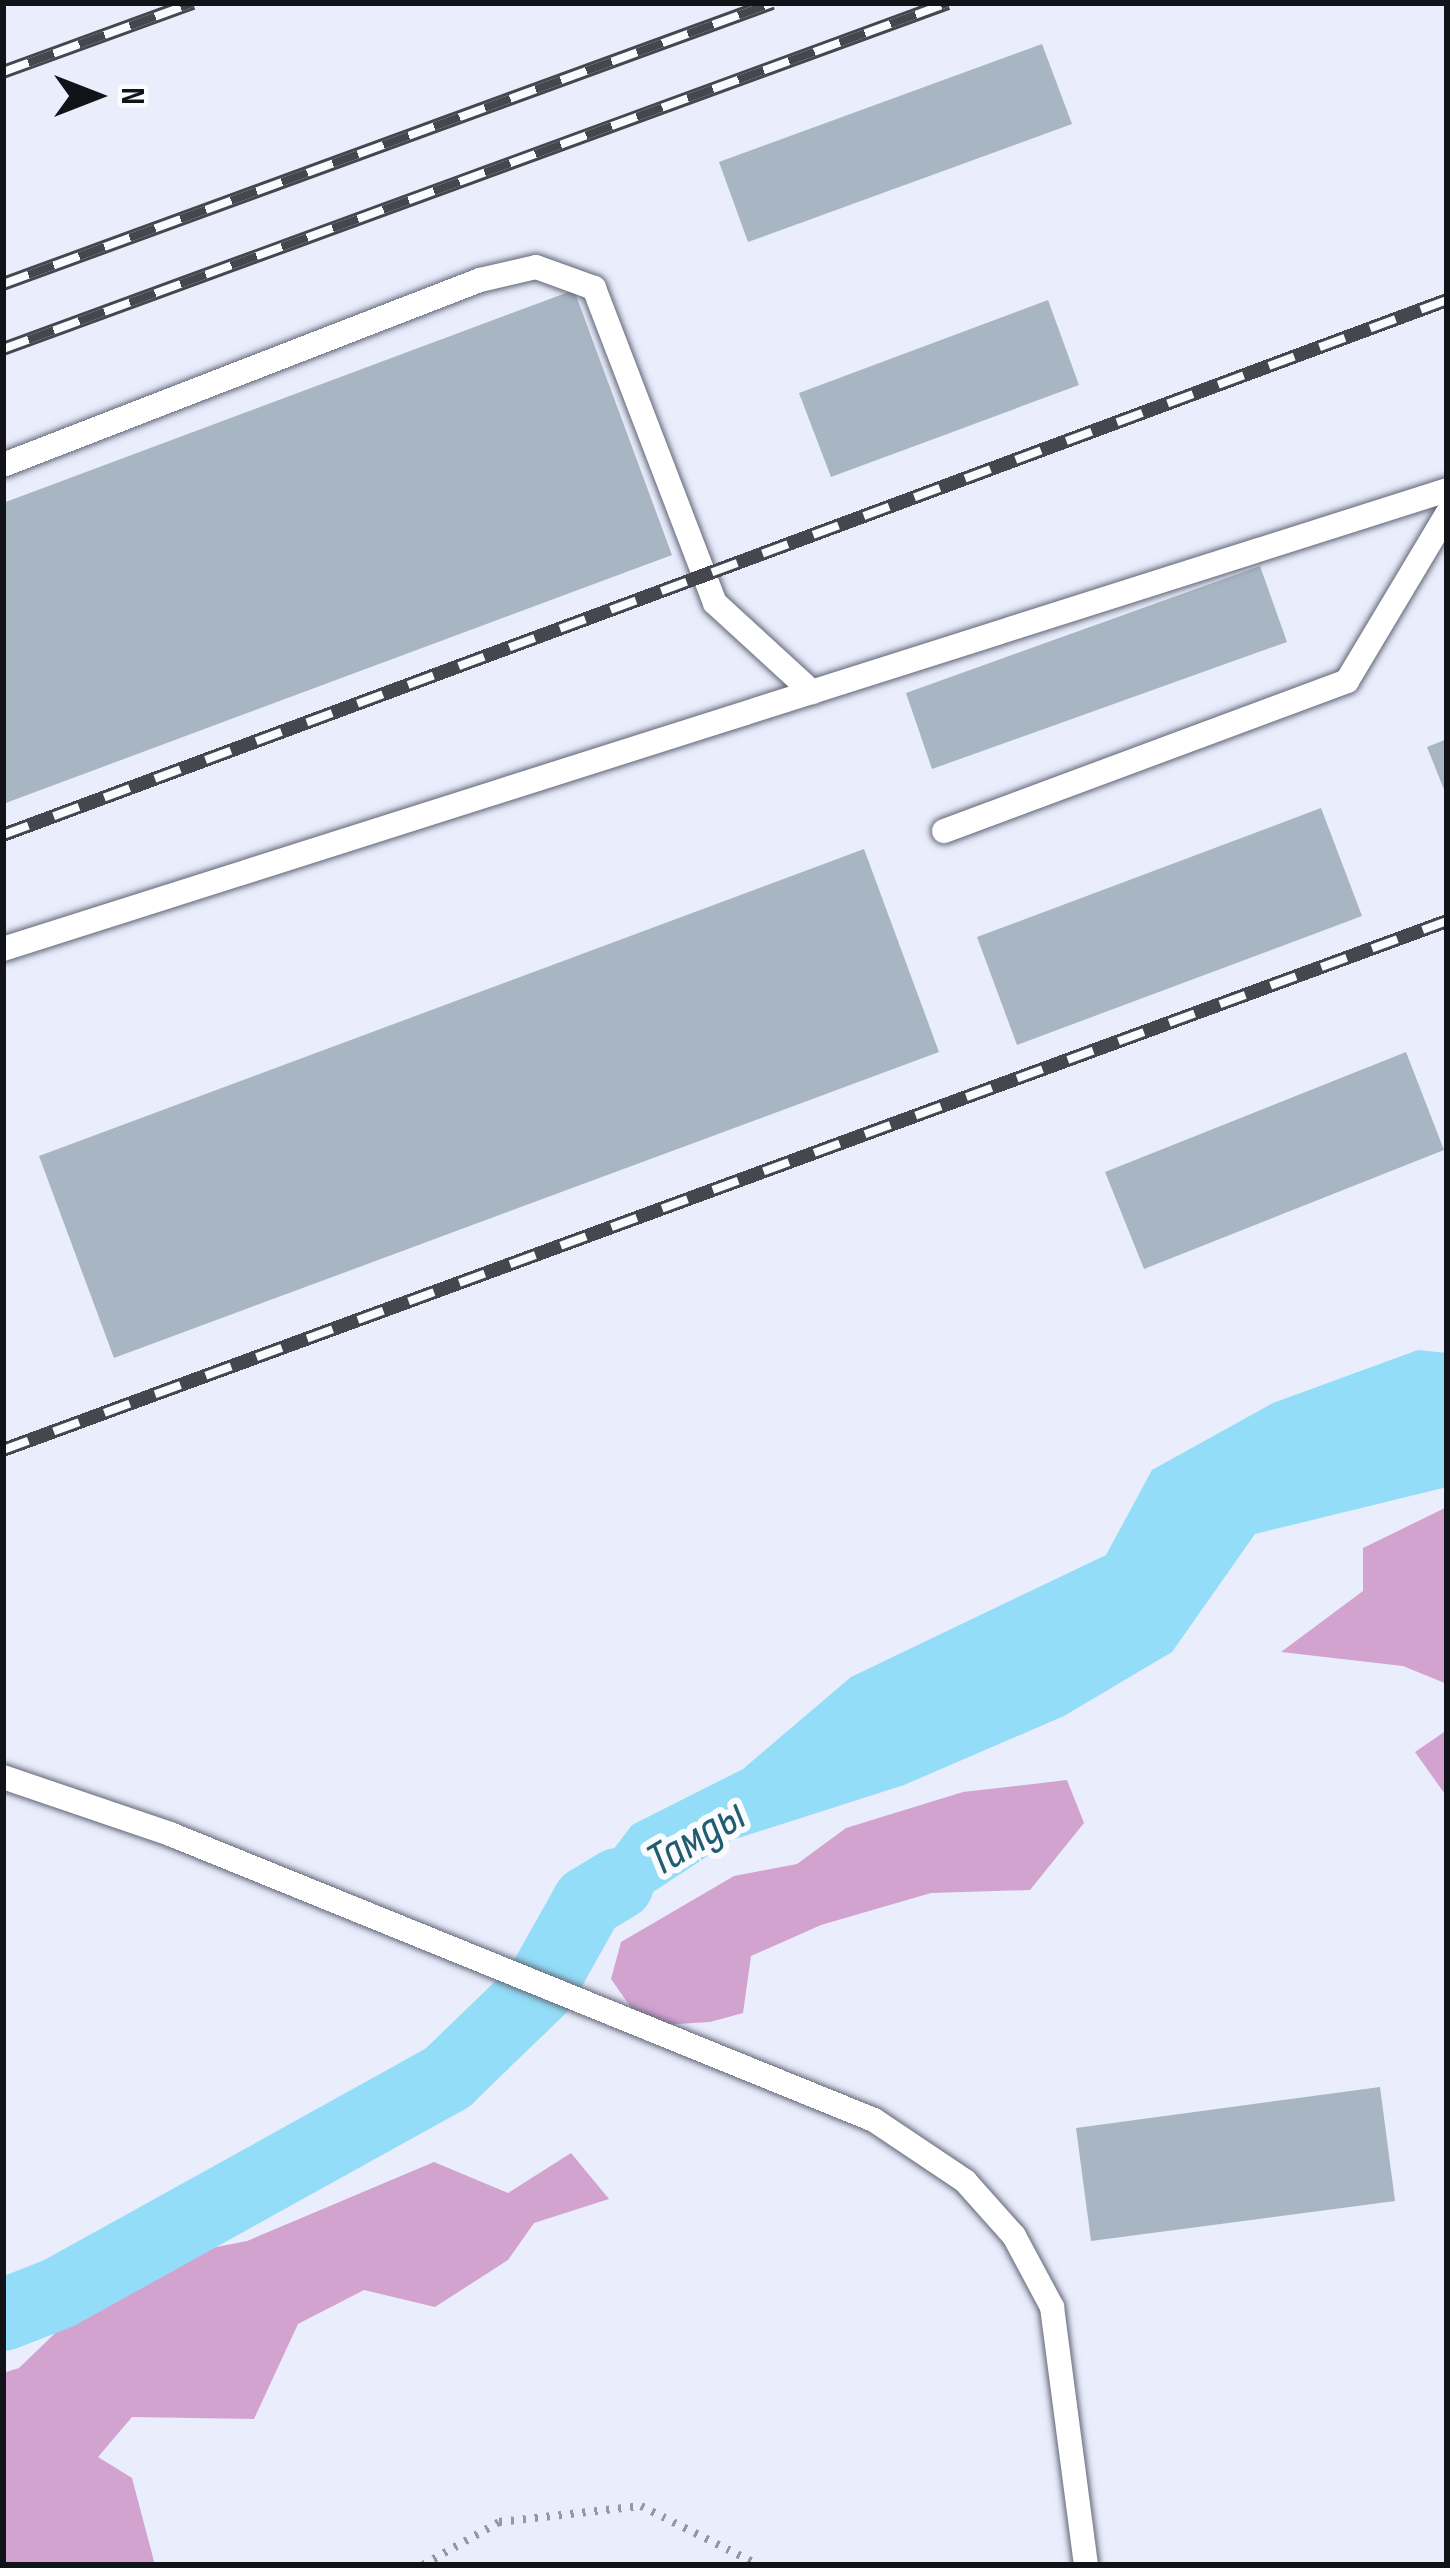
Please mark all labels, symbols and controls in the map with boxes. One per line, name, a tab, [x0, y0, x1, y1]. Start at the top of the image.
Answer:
north arrow	[36, 36, 156, 156]
text: N	[112, 87, 152, 105]
water label: Тамды	[636, 1786, 756, 1890]

